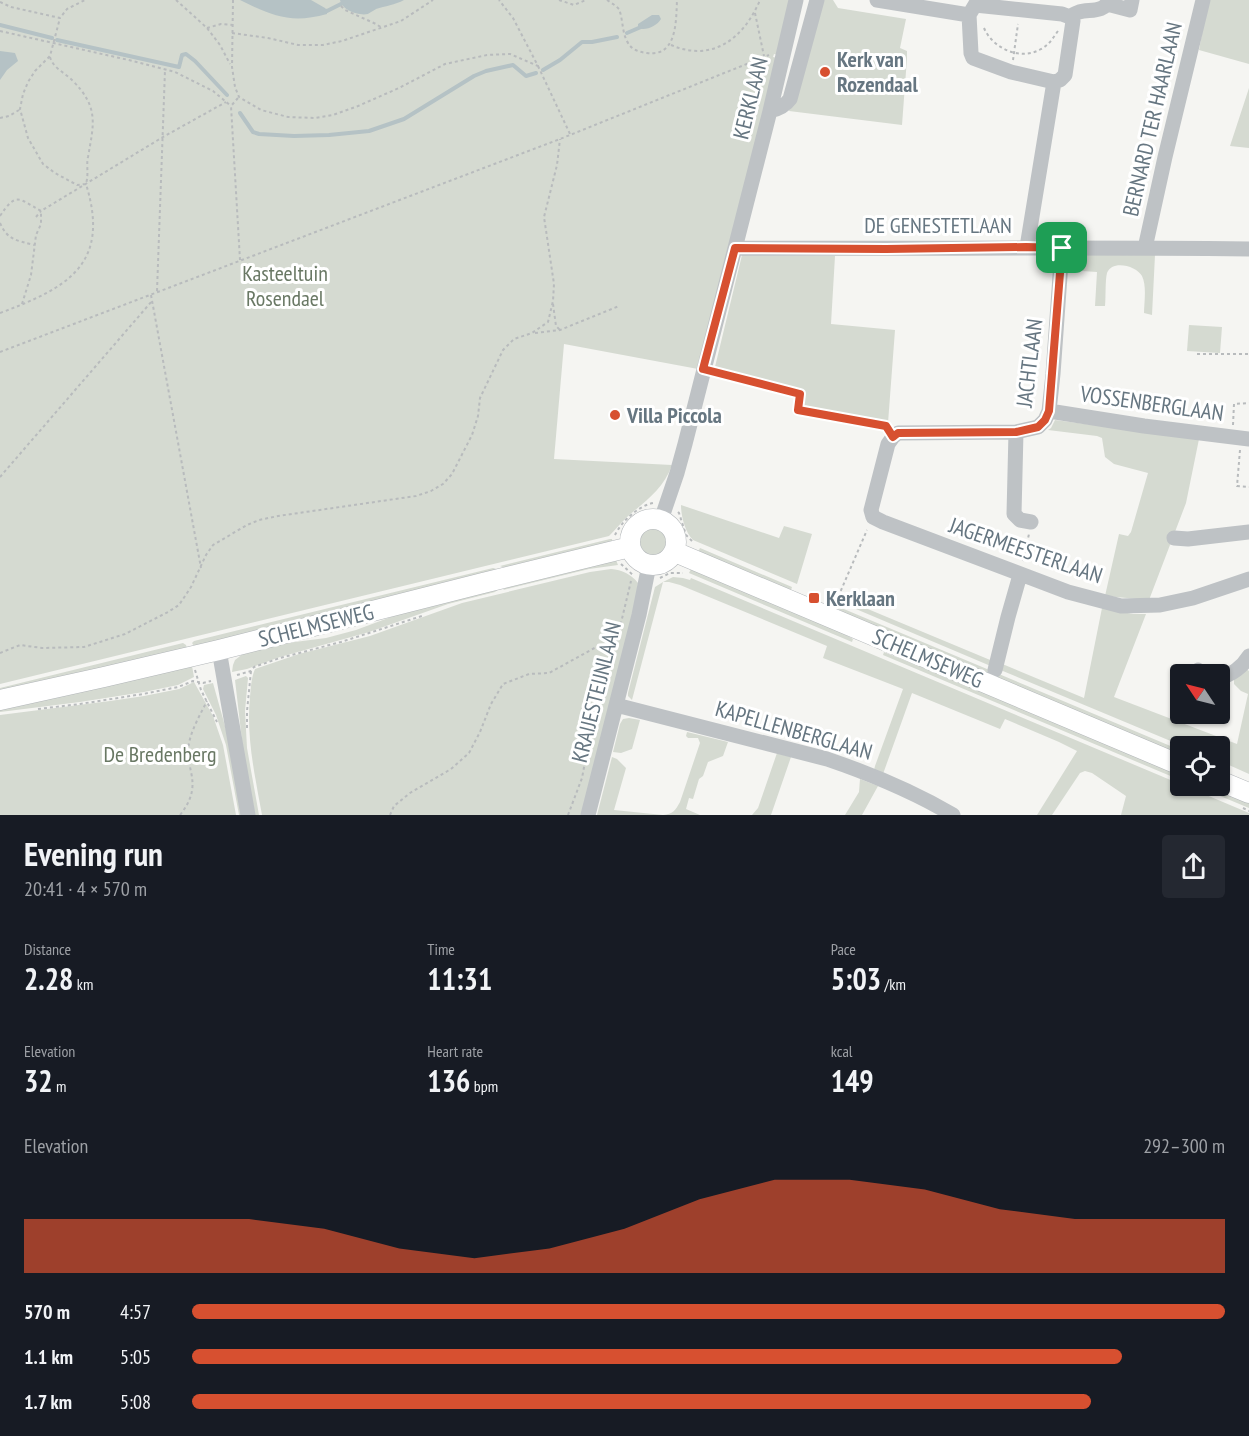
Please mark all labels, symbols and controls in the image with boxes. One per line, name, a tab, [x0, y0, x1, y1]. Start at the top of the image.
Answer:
street label: BERNARD TER HAARLAAN	[1116, 19, 1188, 219]
place label: Kerk van Rozendaal	[837, 45, 918, 98]
street label: KERKLAAN	[726, 54, 774, 142]
marker: Kerk van Rozendaal	[818, 65, 832, 79]
street label: DE GENESTETLAAN	[864, 211, 1012, 239]
pin	[1036, 222, 1087, 273]
icon: arrive	[1045, 231, 1078, 264]
park label: Kasteeltuin Rosendael	[242, 259, 328, 312]
street label: JACHTLAAN	[1010, 317, 1048, 410]
street label: VOSSENBERGLAAN	[1078, 379, 1225, 427]
place label: Villa Piccola	[626, 401, 722, 429]
marker: Villa Piccola	[608, 408, 622, 422]
street label: JAGERMEESTERLAAN	[945, 510, 1106, 589]
place label: Kerklaan	[826, 584, 895, 612]
marker: Kerklaan	[807, 591, 821, 605]
street label: SCHELMSEWEG	[255, 597, 377, 653]
street label: KRAIJESTEIJNLAAN	[565, 619, 627, 765]
street label: SCHELMSEWEG	[868, 622, 988, 694]
north arrow	[1170, 664, 1230, 724]
map controls	[1170, 664, 1230, 796]
street label: KAPELLENBERGLAAN	[712, 694, 876, 766]
button: locate	[1170, 736, 1230, 796]
park label: De Bredenberg	[103, 740, 217, 768]
text: Evening run	[24, 832, 163, 875]
button: share	[1162, 835, 1225, 898]
text: 20:41 · 4 × 570 m	[24, 876, 147, 902]
text: Distance	[24, 939, 71, 959]
text: Time	[427, 939, 455, 959]
text: Pace	[831, 939, 856, 959]
text: 2.28	[24, 959, 73, 998]
text: 11:31	[427, 959, 492, 998]
text: 5:03	[831, 959, 881, 998]
text: km	[73, 974, 93, 994]
text: /km	[881, 974, 906, 994]
text: Elevation	[24, 1041, 75, 1061]
text: Heart rate	[427, 1041, 483, 1061]
text: kcal	[831, 1041, 853, 1061]
text: 32	[24, 1061, 53, 1100]
text: 136	[427, 1061, 470, 1100]
text: 149	[831, 1061, 874, 1100]
text: m	[53, 1076, 67, 1096]
text: bpm	[470, 1076, 498, 1096]
text: Elevation	[24, 1133, 88, 1159]
text: 292–300 m	[1143, 1133, 1225, 1159]
text: 570 m	[24, 1299, 70, 1325]
text: 4:57	[120, 1299, 151, 1325]
text: 1.1 km	[24, 1344, 73, 1370]
text: 5:05	[120, 1344, 151, 1370]
text: 1.7 km	[24, 1389, 72, 1415]
text: 5:08	[120, 1389, 151, 1415]

